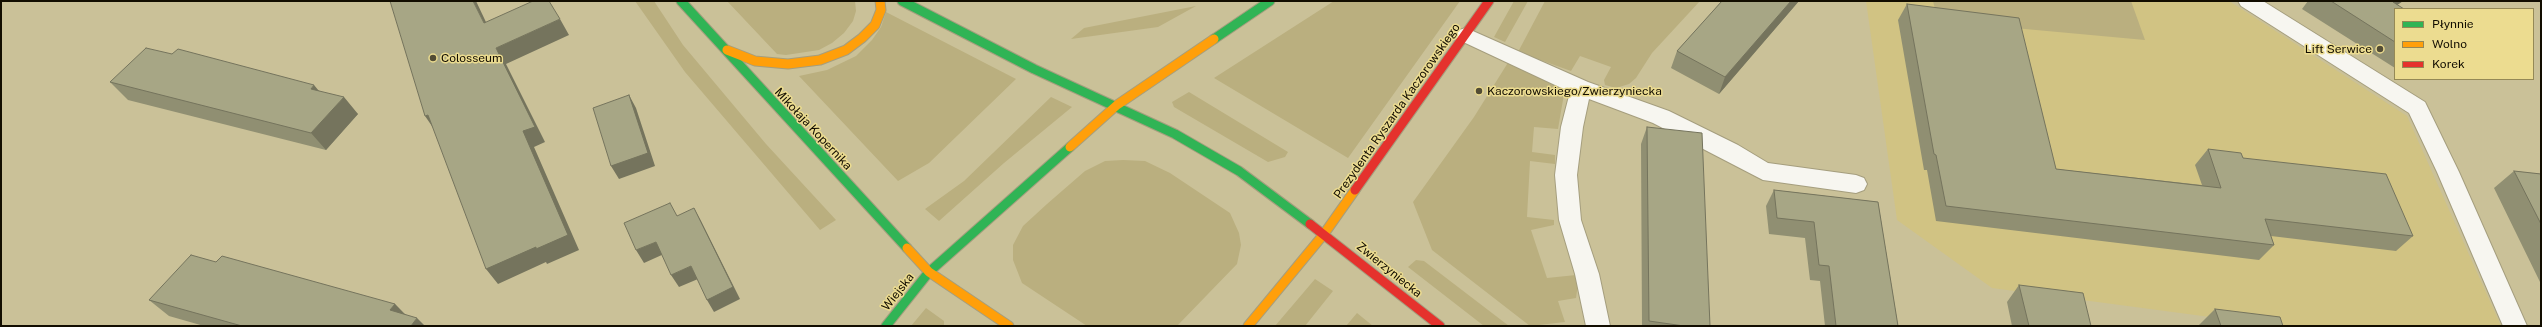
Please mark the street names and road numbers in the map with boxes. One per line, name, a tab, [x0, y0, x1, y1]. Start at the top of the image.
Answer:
street label: Prezydenta Ryszarda Kaczorowskiego	[1331, 21, 1463, 201]
street label: Mikołaja Kopernika	[771, 85, 855, 173]
street label: Zwierzyniecka	[1353, 239, 1425, 301]
street label: Wiejska	[879, 270, 917, 314]

